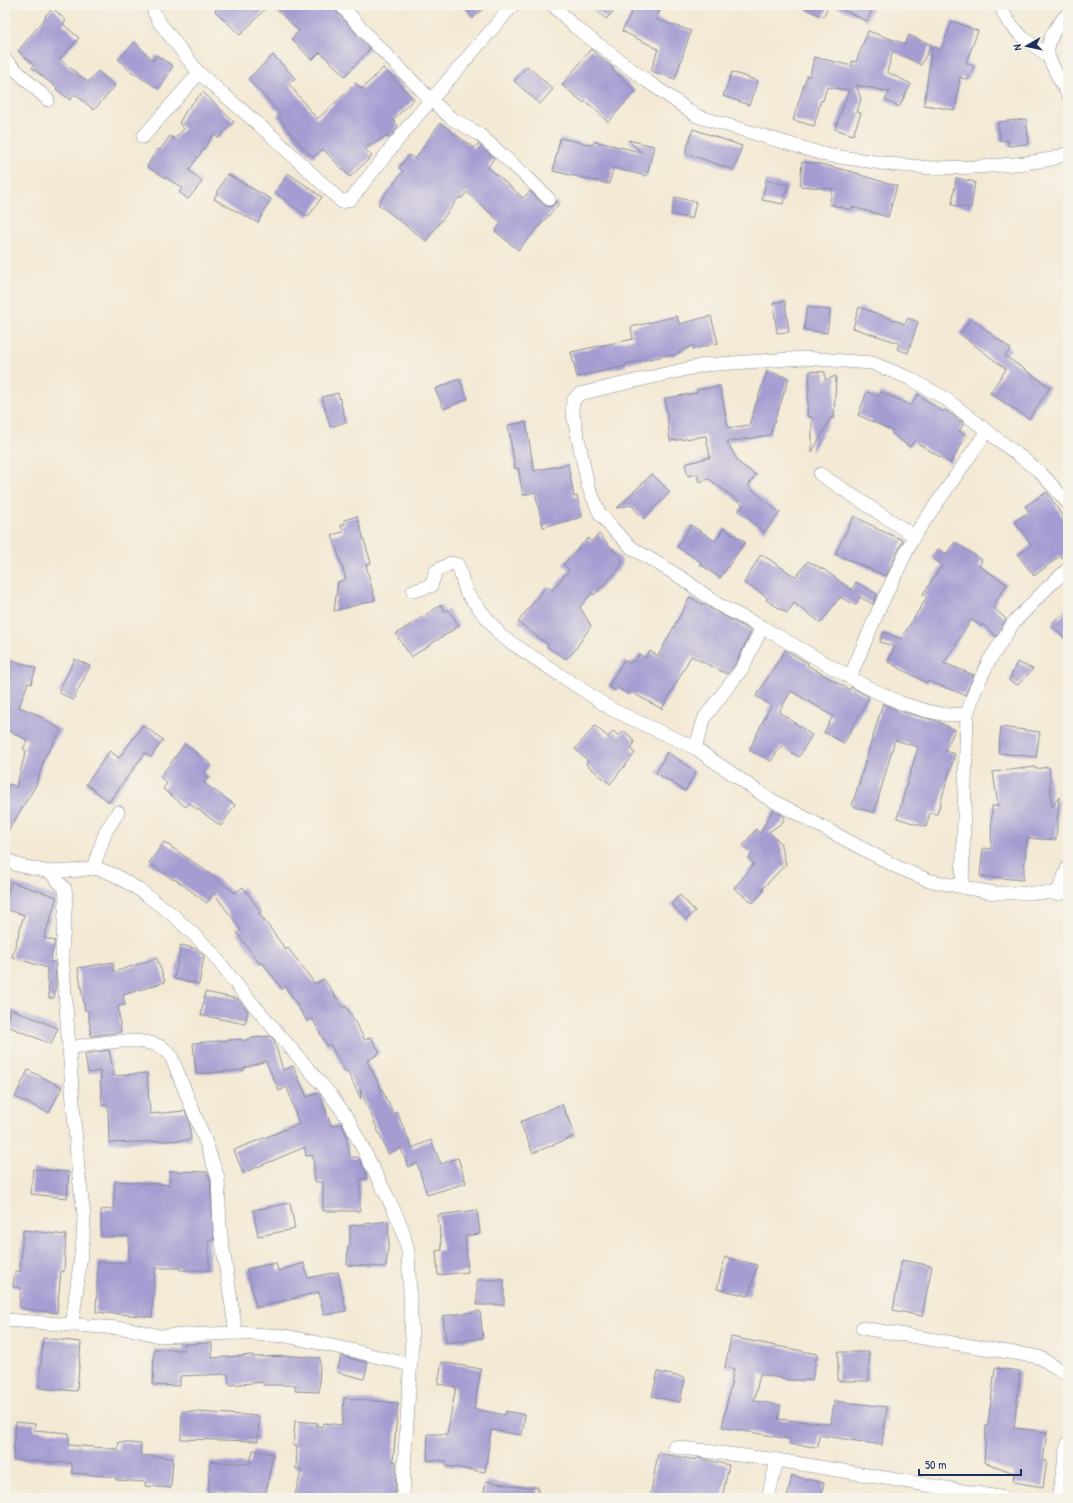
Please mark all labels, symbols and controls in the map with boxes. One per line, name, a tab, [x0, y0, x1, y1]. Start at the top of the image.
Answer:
north arrow	[1007, 26, 1047, 66]
text: N	[1010, 43, 1024, 52]
scale bar	[919, 1451, 1021, 1477]
text: 50 m	[925, 1456, 946, 1473]

